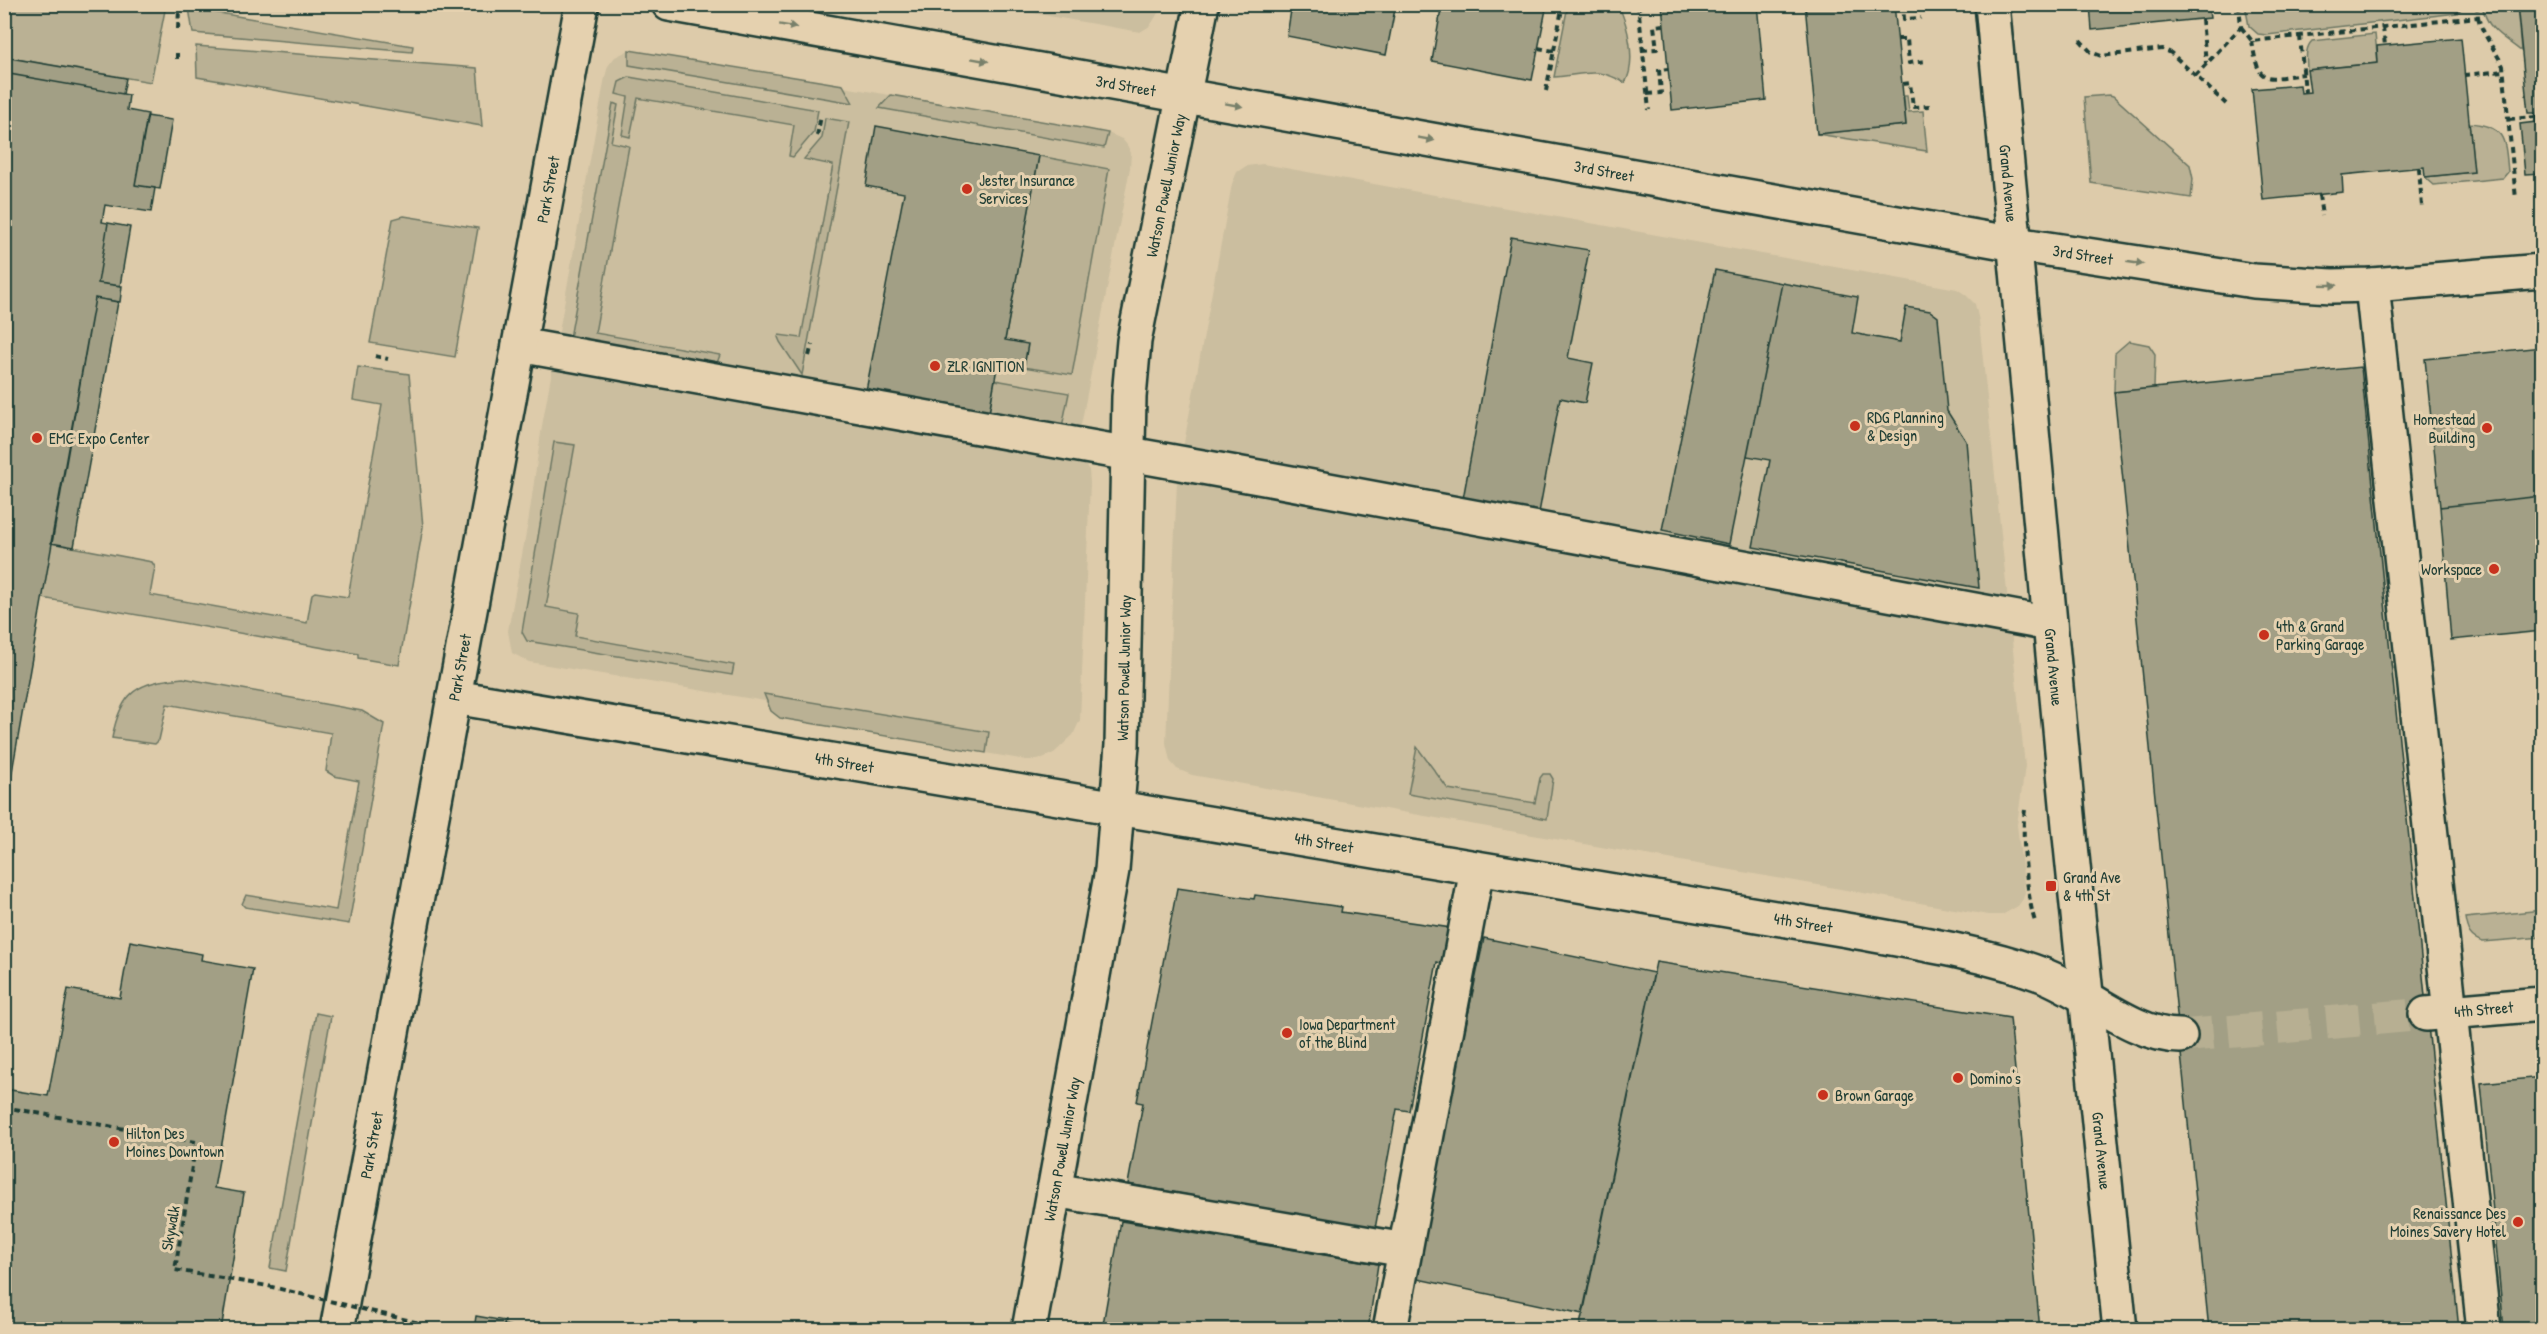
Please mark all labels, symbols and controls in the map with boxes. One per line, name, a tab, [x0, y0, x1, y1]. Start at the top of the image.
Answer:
one-way arrow	[779, 21, 798, 30]
one-way arrow	[971, 56, 990, 65]
street label: 3rd Street	[1094, 69, 1158, 102]
one-way arrow	[1225, 101, 1244, 110]
street label: Watson Powell Junior Way	[1140, 111, 1191, 259]
one-way arrow	[1417, 135, 1436, 144]
street label: Grand Avenue	[1994, 143, 2023, 224]
street label: Park Street	[531, 153, 565, 225]
street label: 3rd Street	[1572, 155, 1636, 187]
place label: Jester Insurance Services	[979, 169, 1076, 209]
marker: Jester Insurance Services	[960, 182, 974, 196]
street label: 3rd Street	[2051, 239, 2115, 270]
one-way arrow	[2126, 259, 2145, 268]
one-way arrow	[2319, 281, 2338, 290]
place label: ZLR IGNITION	[947, 355, 1024, 377]
marker: ZLR IGNITION	[928, 359, 942, 373]
place label: RDG Planning & Design	[1867, 406, 1944, 446]
place label: Homestead Building	[2413, 408, 2475, 448]
marker: RDG Planning & Design	[1848, 419, 1862, 433]
marker: Homestead Building	[2480, 421, 2494, 435]
place label: EMC Expo Center	[49, 427, 150, 449]
marker: EMC Expo Center	[30, 431, 44, 445]
place label: Workspace	[2421, 558, 2483, 580]
marker: Workspace	[2487, 562, 2501, 576]
street label: Watson Powell Junior Way	[1111, 594, 1136, 741]
place label: 4th & Grand Parking Garage	[2276, 615, 2365, 655]
street label: Grand Avenue	[2040, 627, 2069, 708]
marker: 4th & Grand Parking Garage	[2257, 628, 2271, 642]
street label: Park Street	[442, 631, 477, 703]
street label: 4th Street	[814, 747, 876, 778]
street label: 4th Street	[1293, 827, 1355, 858]
place label: Grand Ave & 4th St	[2063, 866, 2121, 906]
marker: Grand Ave & 4th St	[2044, 879, 2058, 893]
street label: 4th Street	[1772, 907, 1835, 939]
street label: 4th Street	[2453, 995, 2515, 1023]
place label: Iowa Department of the Blind	[1299, 1013, 1396, 1053]
marker: Iowa Department of the Blind	[1280, 1026, 1294, 1040]
place label: Domino's	[1970, 1067, 2021, 1089]
marker: Domino's	[1951, 1071, 1965, 1085]
street label: Watson Powell Junior Way	[1038, 1075, 1086, 1223]
place label: Brown Garage	[1835, 1084, 1915, 1106]
marker: Brown Garage	[1816, 1088, 1830, 1102]
street label: Park Street	[354, 1109, 388, 1180]
street label: Grand Avenue	[2087, 1111, 2117, 1191]
place label: Hilton Des Moines Downtown	[126, 1122, 224, 1162]
marker: Hilton Des Moines Downtown	[107, 1135, 121, 1149]
place label: Renaissance Des Moines Savery Hotel	[2390, 1202, 2507, 1242]
street label: Skywalk	[155, 1203, 185, 1252]
marker: Renaissance Des Moines Savery Hotel	[2511, 1215, 2525, 1229]

